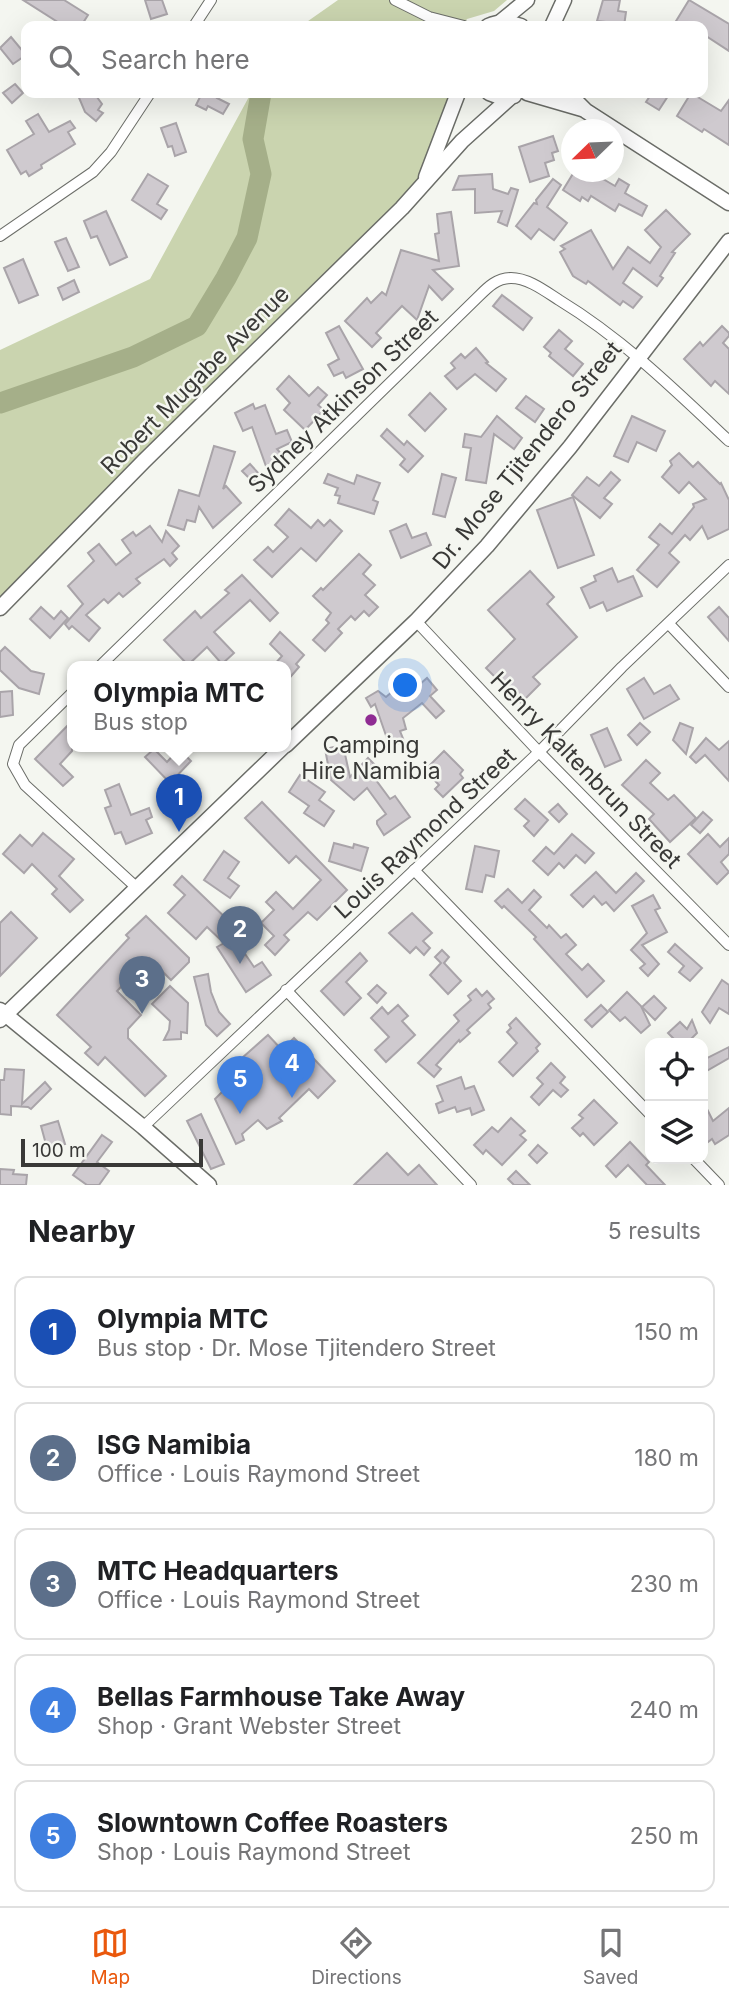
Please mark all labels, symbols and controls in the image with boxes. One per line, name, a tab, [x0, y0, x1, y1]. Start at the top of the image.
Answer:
search box	[21, 21, 708, 98]
icon: search	[45, 41, 83, 79]
text: Search here	[101, 44, 250, 75]
north arrow	[561, 119, 624, 182]
street label: Robert Mugabe Avenue	[95, 280, 295, 480]
street label: Sydney Atkinson Street	[242, 303, 444, 499]
street label: Dr. Mose Tjitendero Street	[427, 335, 628, 574]
popup	[67, 661, 291, 752]
street label: Henry Kaltenbrun Street	[485, 666, 688, 874]
your location	[388, 668, 422, 702]
text: Olympia MTC	[93, 677, 265, 708]
text: Bus stop	[93, 708, 188, 736]
marker: Camping Hire Namibia	[363, 712, 379, 728]
place label: Camping Hire Namibia	[301, 731, 441, 785]
street label: Louis Raymond Street	[329, 741, 522, 924]
pin: 1	[156, 774, 202, 832]
pin: 2	[217, 906, 263, 964]
pin: 3	[119, 956, 165, 1014]
map controls	[645, 1038, 708, 1164]
button: locate	[645, 1038, 708, 1101]
pin: 4	[269, 1040, 315, 1098]
pin: 5	[217, 1056, 263, 1114]
button: layers	[645, 1101, 708, 1164]
scale bar	[21, 1136, 203, 1168]
text: 100 m	[32, 1139, 86, 1162]
text: Nearby	[28, 1213, 136, 1249]
text: 5 results	[608, 1217, 701, 1245]
text: Olympia MTC	[97, 1303, 268, 1334]
text: 1	[48, 1318, 58, 1346]
text: 150 m	[635, 1318, 699, 1346]
text: Bus stop · Dr. Mose Tjitendero Street	[97, 1334, 496, 1362]
text: ISG Namibia	[97, 1429, 251, 1460]
text: 2	[46, 1444, 60, 1472]
text: 180 m	[634, 1444, 699, 1472]
text: Office · Louis Raymond Street	[97, 1460, 420, 1488]
text: MTC Headquarters	[97, 1555, 338, 1586]
text: 3	[46, 1570, 60, 1598]
text: 230 m	[630, 1570, 699, 1598]
text: Office · Louis Raymond Street	[97, 1586, 420, 1614]
text: Bellas Farmhouse Take Away	[97, 1681, 465, 1712]
text: 4	[45, 1696, 61, 1724]
text: 240 m	[629, 1696, 699, 1724]
text: Shop · Grant Webster Street	[97, 1712, 401, 1740]
text: Slowntown Coffee Roasters	[97, 1807, 448, 1838]
text: 5	[46, 1822, 60, 1850]
text: 250 m	[630, 1822, 699, 1850]
text: Shop · Louis Raymond Street	[97, 1838, 411, 1866]
tab: Map	[91, 1924, 130, 1989]
tab: Directions	[311, 1924, 402, 1989]
tab: Saved	[583, 1924, 638, 1989]

